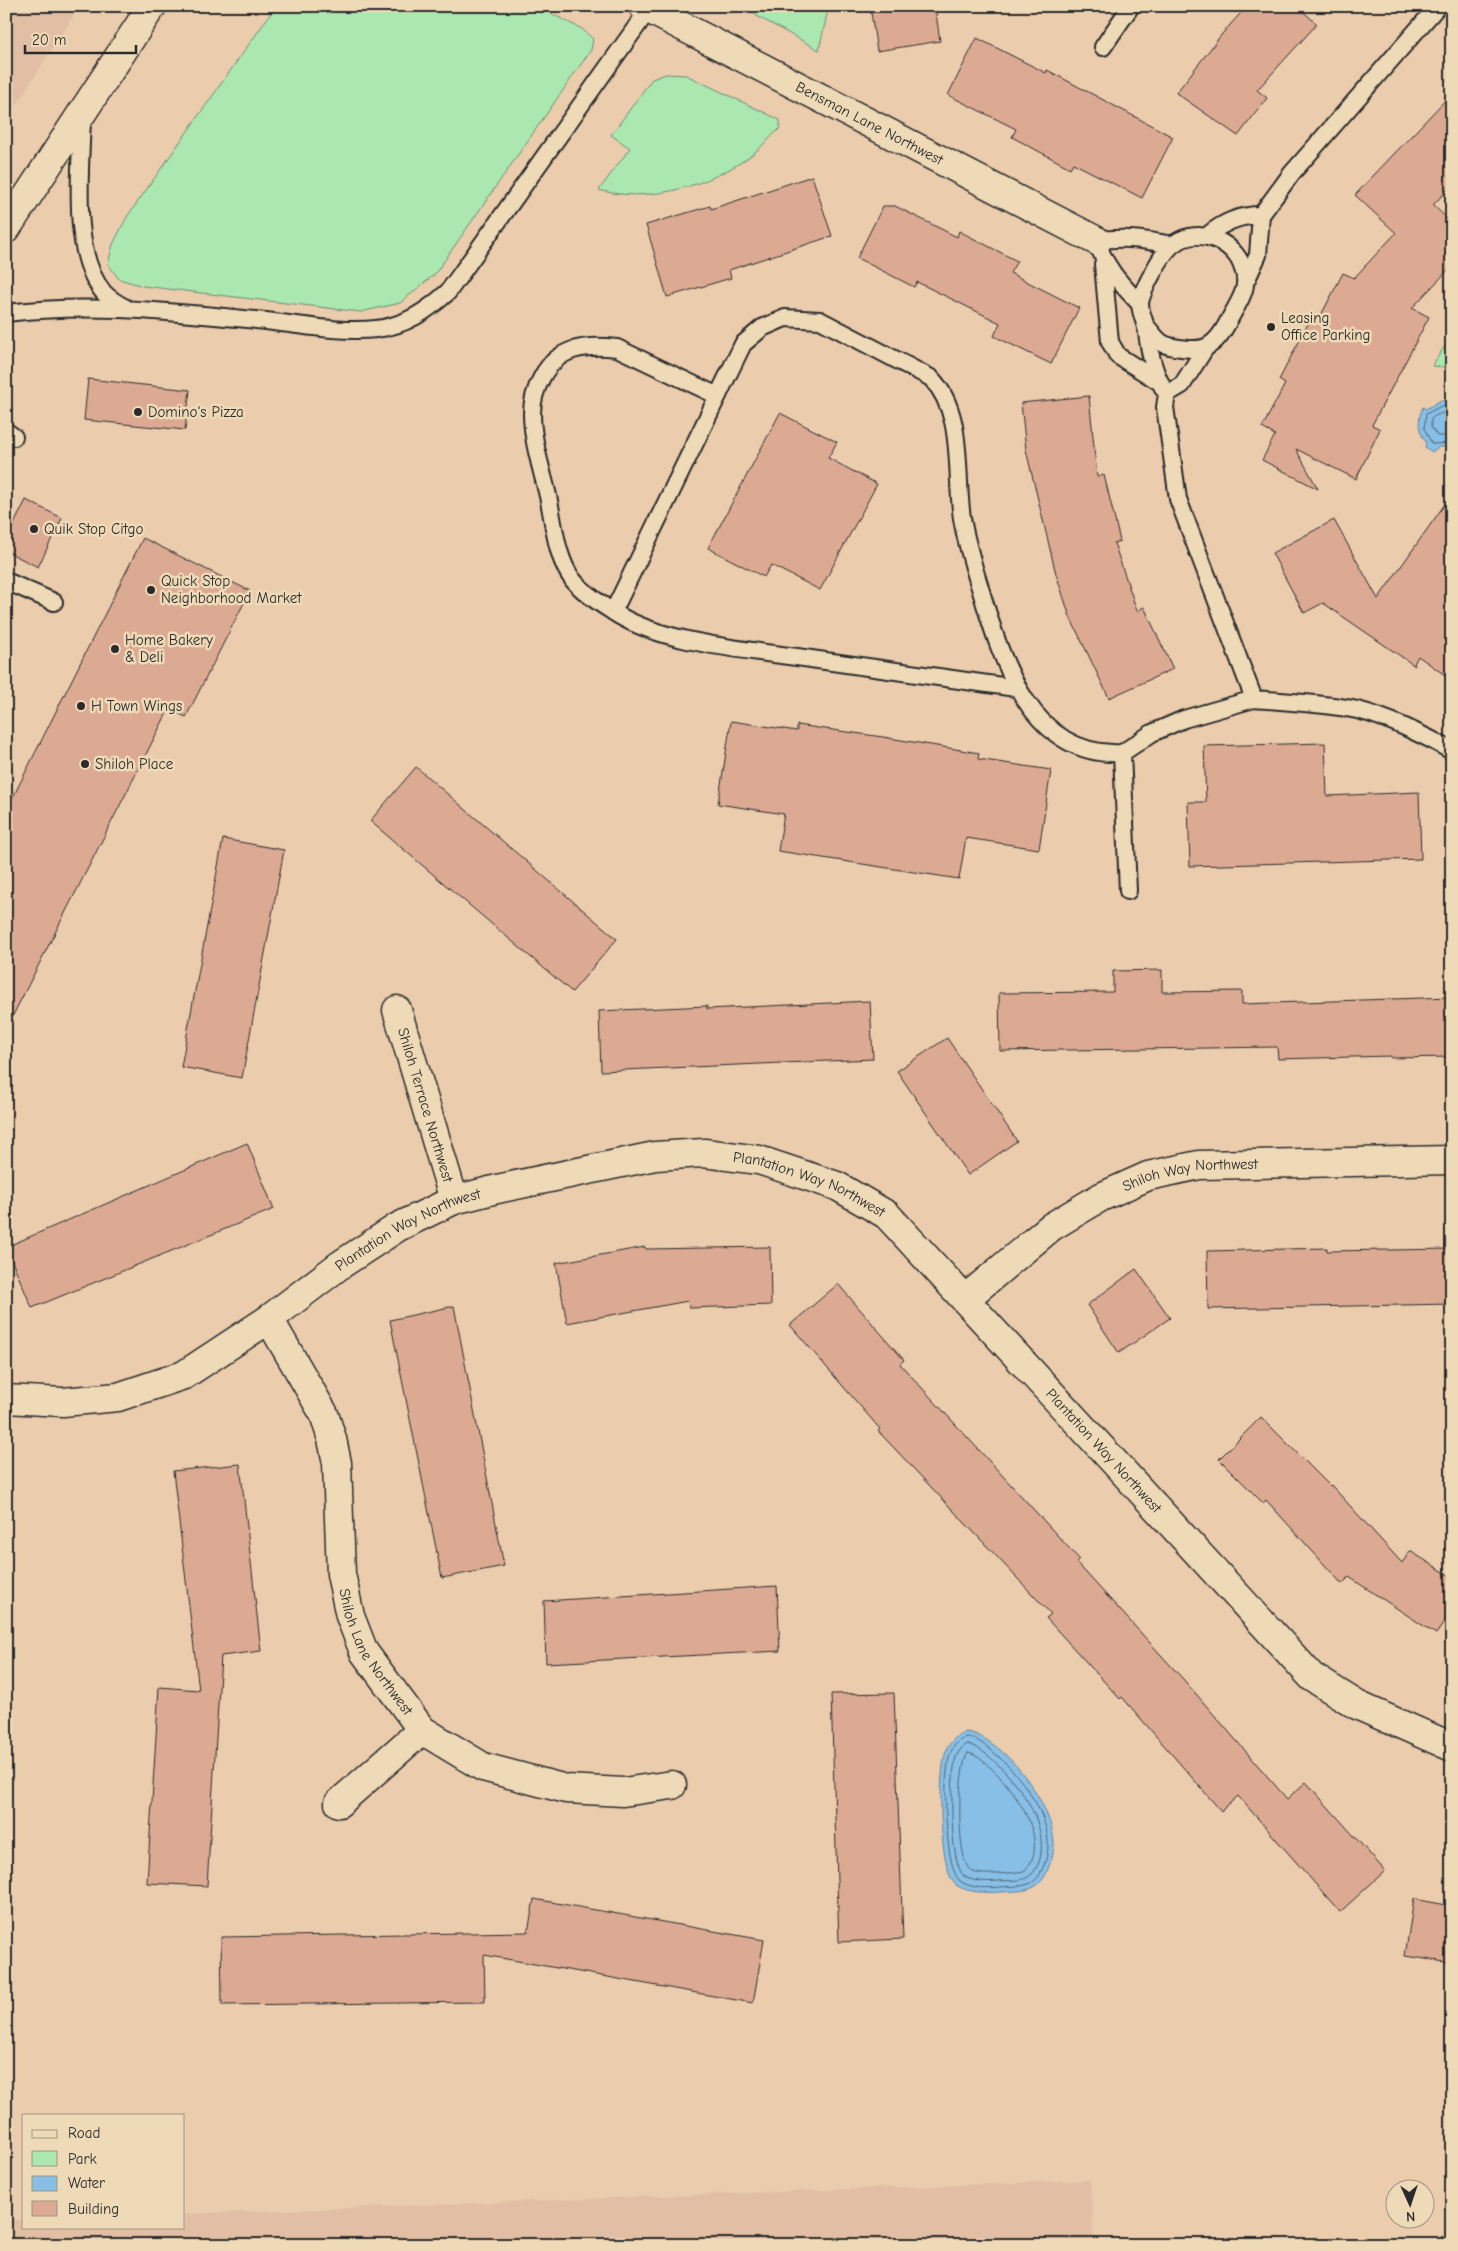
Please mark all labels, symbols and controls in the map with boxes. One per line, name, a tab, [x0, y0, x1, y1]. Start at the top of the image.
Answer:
scale bar	[25, 22, 136, 54]
text: 20 m	[32, 31, 66, 49]
street label: Bensman Lane Northwest	[793, 78, 947, 169]
place label: Leasing Office Parking	[1281, 309, 1371, 344]
marker: Leasing Office Parking	[1265, 321, 1277, 333]
place label: Domino's Pizza	[148, 403, 244, 421]
marker: Domino's Pizza	[132, 406, 144, 418]
place label: Quik Stop Citgo	[44, 520, 143, 538]
marker: Quik Stop Citgo	[28, 523, 40, 535]
place label: Quick Stop Neighborhood Market	[161, 572, 302, 607]
marker: Quick Stop Neighborhood Market	[145, 584, 157, 596]
place label: Home Bakery & Deli	[125, 631, 213, 666]
marker: Home Bakery & Deli	[109, 643, 121, 655]
place label: H Town Wings	[91, 697, 182, 715]
marker: H Town Wings	[75, 700, 87, 712]
place label: Shiloh Place	[95, 755, 174, 773]
marker: Shiloh Place	[79, 758, 91, 770]
street label: Shiloh Terrace Northwest	[394, 1026, 457, 1185]
street label: Plantation Way Northwest	[732, 1148, 889, 1221]
street label: Shiloh Way Northwest	[1120, 1155, 1259, 1195]
street label: Plantation Way Northwest	[331, 1184, 483, 1275]
street label: Plantation Way Northwest	[1042, 1385, 1166, 1517]
street label: Shiloh Lane Northwest	[335, 1587, 417, 1719]
legend	[22, 2114, 185, 2228]
text: Road	[68, 2124, 100, 2142]
text: Park	[68, 2150, 97, 2168]
text: Water	[68, 2174, 105, 2192]
north arrow	[1386, 2178, 1436, 2228]
text: Building	[68, 2200, 119, 2218]
text: N	[1406, 2208, 1416, 2225]

